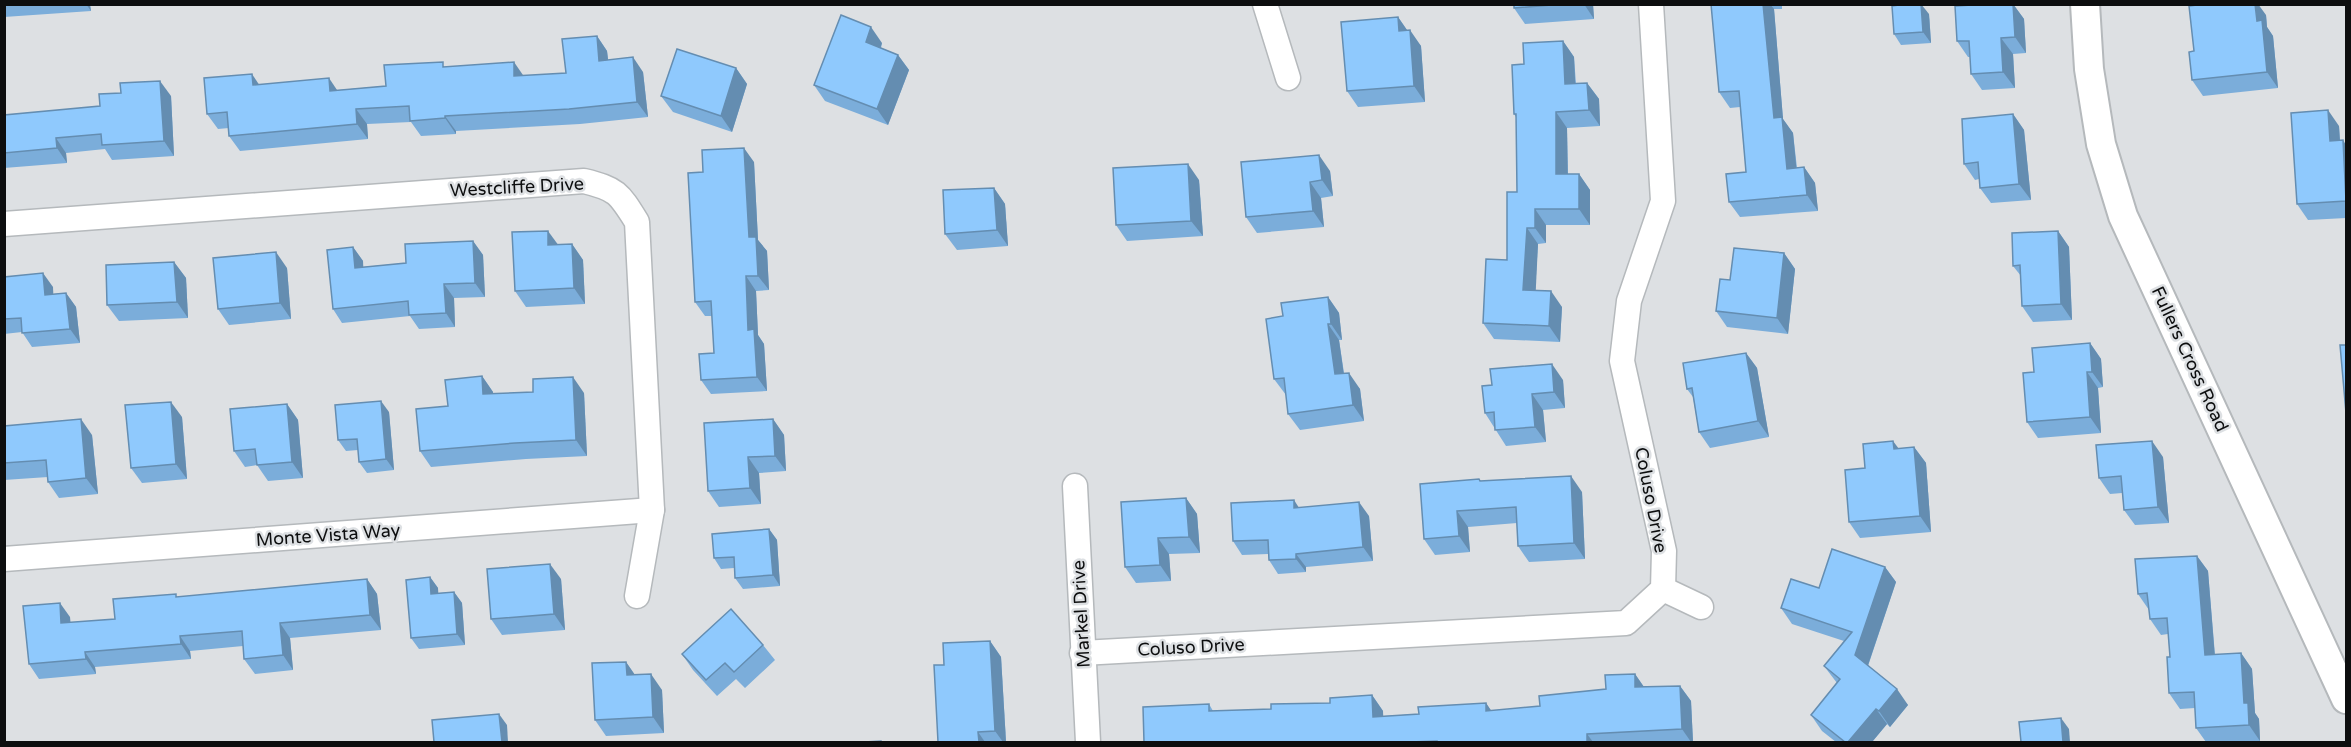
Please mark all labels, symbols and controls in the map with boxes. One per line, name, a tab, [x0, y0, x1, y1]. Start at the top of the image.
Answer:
street label: Westcliffe Drive	[449, 173, 585, 201]
street label: Fullers Cross Road	[2147, 283, 2233, 435]
street label: Coluso Drive	[1630, 445, 1672, 555]
street label: Monte Vista Way	[255, 519, 401, 551]
street label: Markel Drive	[1067, 560, 1095, 668]
street label: Coluso Drive	[1137, 633, 1245, 661]

